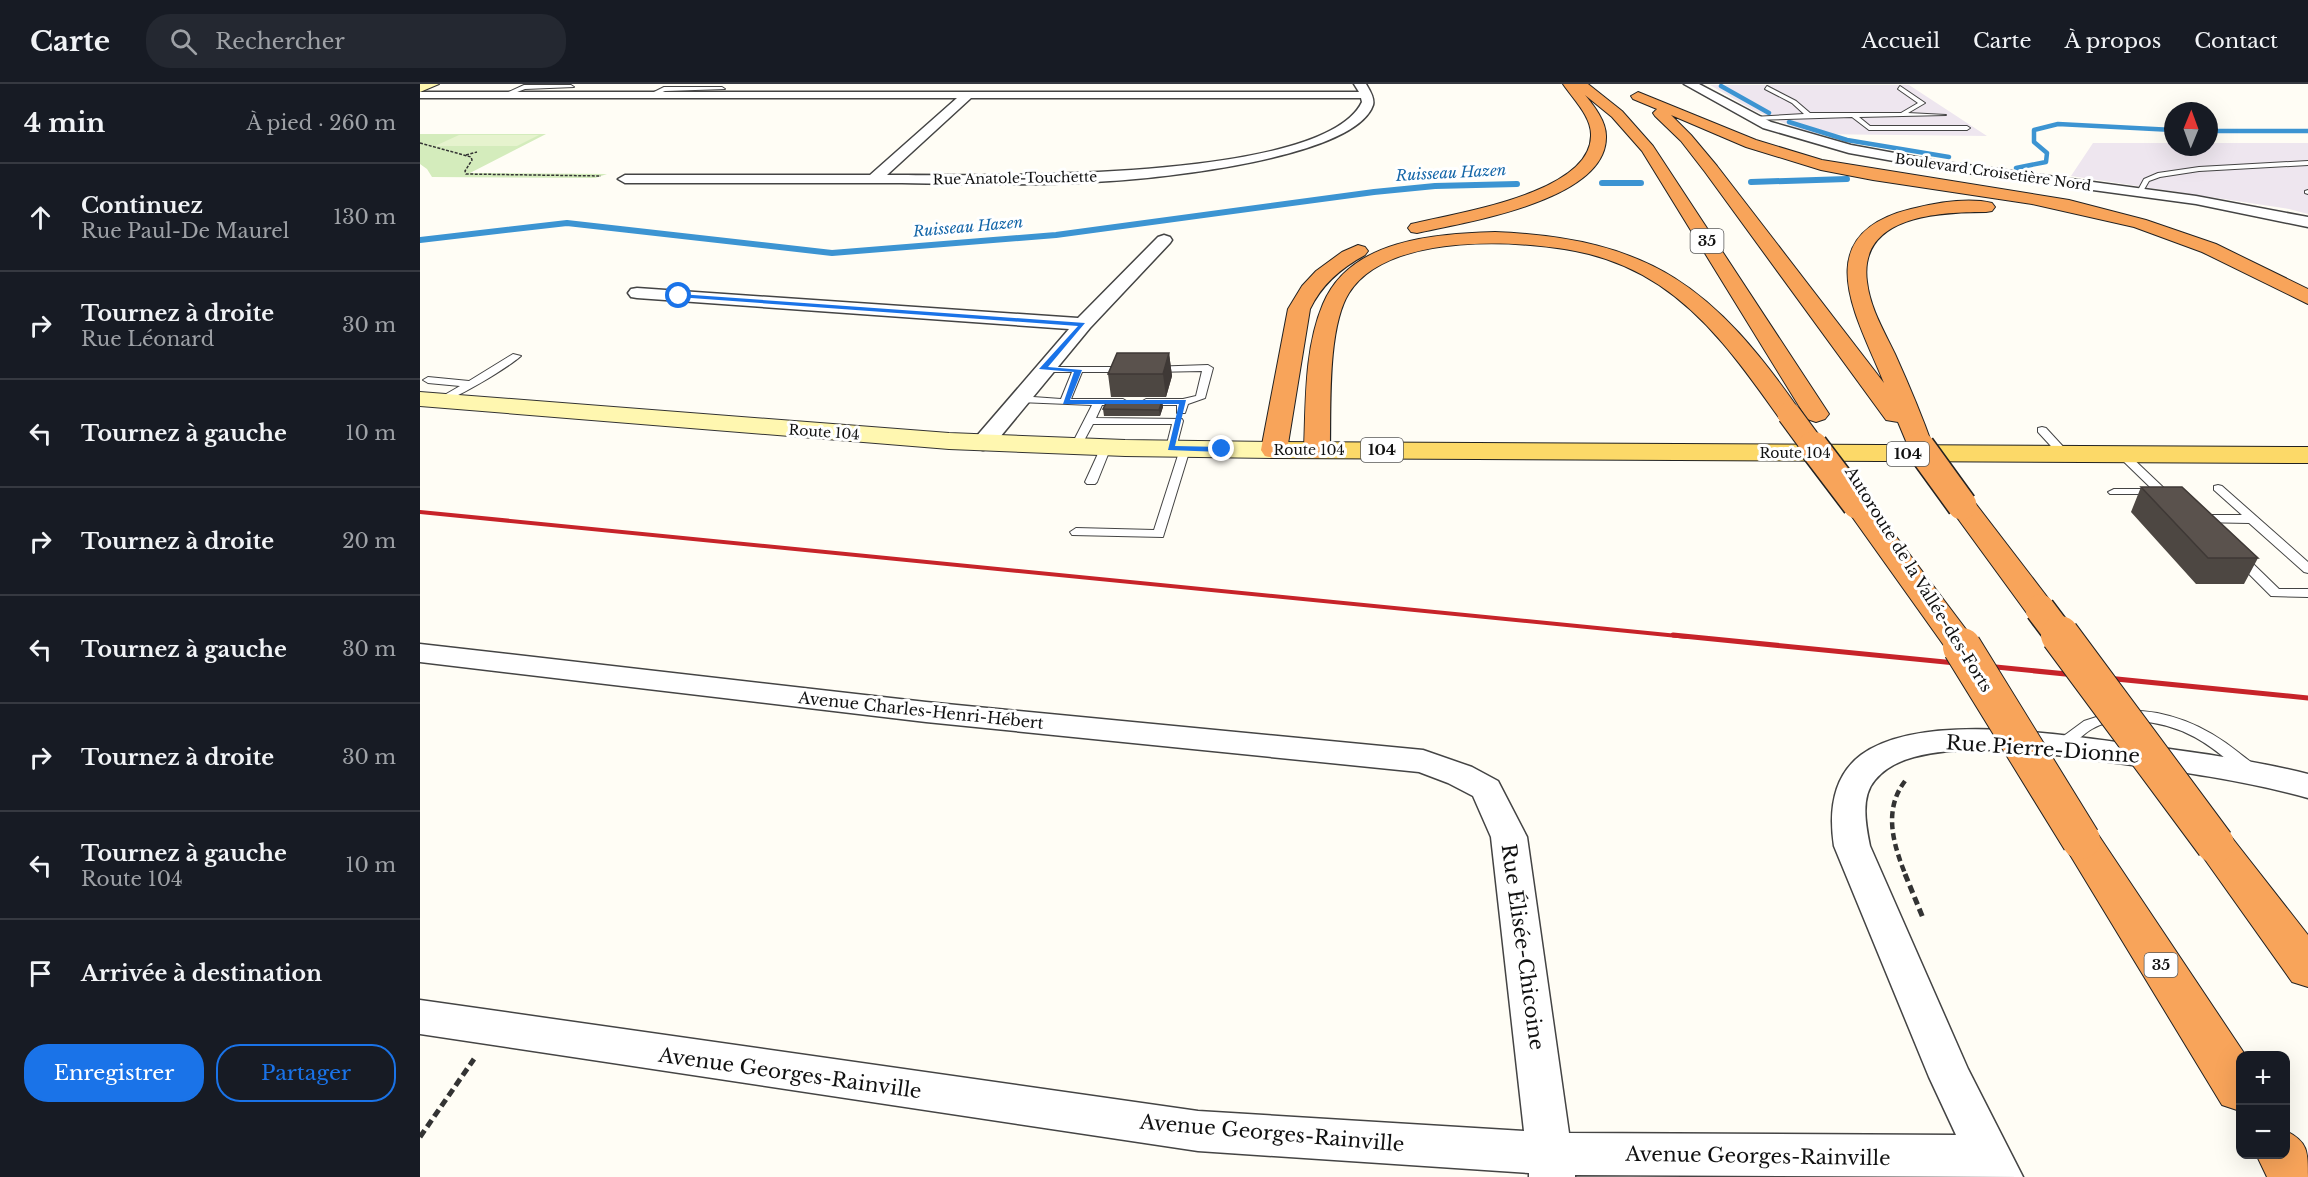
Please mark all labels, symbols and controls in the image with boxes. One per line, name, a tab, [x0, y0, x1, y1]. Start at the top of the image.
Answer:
search box	[146, 14, 566, 68]
text: Carte	[30, 24, 110, 59]
icon: search	[167, 25, 200, 58]
text: Rechercher	[215, 28, 345, 55]
text: Accueil	[1862, 28, 1940, 54]
text: Carte	[1973, 28, 2032, 54]
text: À propos	[2065, 28, 2161, 54]
text: Contact	[2194, 28, 2278, 54]
north arrow	[2164, 102, 2218, 156]
text: 4 min	[24, 107, 105, 139]
text: À pied · 260 m	[246, 111, 396, 135]
street label: Boulevard Croisetière Nord	[1894, 149, 2093, 195]
water label: Ruisseau Hazen	[1394, 160, 1507, 185]
street label: Rue Anatole-Touchette	[933, 168, 1097, 188]
text: Continuez	[81, 192, 203, 219]
icon: ahead	[24, 201, 57, 234]
text: 130 m	[333, 205, 396, 229]
water label: Ruisseau Hazen	[911, 212, 1024, 241]
text: Rue Paul-De Maurel	[81, 219, 289, 243]
road number: 35	[1690, 229, 1724, 253]
route start	[665, 282, 691, 308]
text: Tournez à droite	[81, 300, 274, 327]
icon: right	[24, 309, 57, 342]
text: 30 m	[342, 313, 396, 337]
text: Rue Léonard	[81, 327, 214, 351]
icon: left	[24, 417, 57, 450]
text: Tournez à gauche	[81, 420, 287, 447]
text: 10 m	[346, 421, 396, 445]
street label: Route 104	[788, 421, 860, 443]
route end	[1208, 435, 1234, 461]
road number: 104	[1361, 438, 1403, 462]
street label: Route 104	[1273, 441, 1345, 459]
road number: 104	[1887, 442, 1929, 466]
street label: Route 104	[1759, 444, 1831, 462]
street label: Autoroute de la Vallée-des-Forts	[1841, 462, 1997, 695]
icon: right	[24, 525, 57, 558]
text: Tournez à droite	[81, 528, 274, 555]
text: 20 m	[342, 529, 396, 553]
icon: left	[24, 633, 57, 666]
text: Tournez à gauche	[81, 636, 287, 663]
text: 30 m	[342, 637, 396, 661]
street label: Avenue Charles-Henri-Hébert	[796, 687, 1045, 733]
street label: Rue Pierre-Dionne	[1945, 730, 2141, 768]
icon: right	[24, 741, 57, 774]
text: Tournez à droite	[81, 744, 274, 771]
text: 30 m	[342, 745, 396, 769]
text: Tournez à gauche	[81, 840, 287, 867]
street label: Rue Élisée-Chicoine	[1497, 842, 1550, 1052]
icon: left	[24, 849, 57, 882]
text: 10 m	[346, 853, 396, 877]
text: Route 104	[81, 867, 183, 891]
road number: 35	[2144, 953, 2178, 977]
icon: arrive	[24, 957, 57, 990]
text: Arrivée à destination	[81, 960, 322, 987]
street label: Avenue Georges-Rainville	[656, 1043, 923, 1103]
button: Enregistrer	[24, 1044, 204, 1102]
button: Partager	[216, 1044, 396, 1102]
map controls	[2236, 1051, 2290, 1159]
button: +	[2236, 1051, 2290, 1105]
button: −	[2236, 1105, 2290, 1159]
street label: Avenue Georges-Rainville	[1138, 1109, 1405, 1157]
street label: Avenue Georges-Rainville	[1624, 1142, 1891, 1170]

